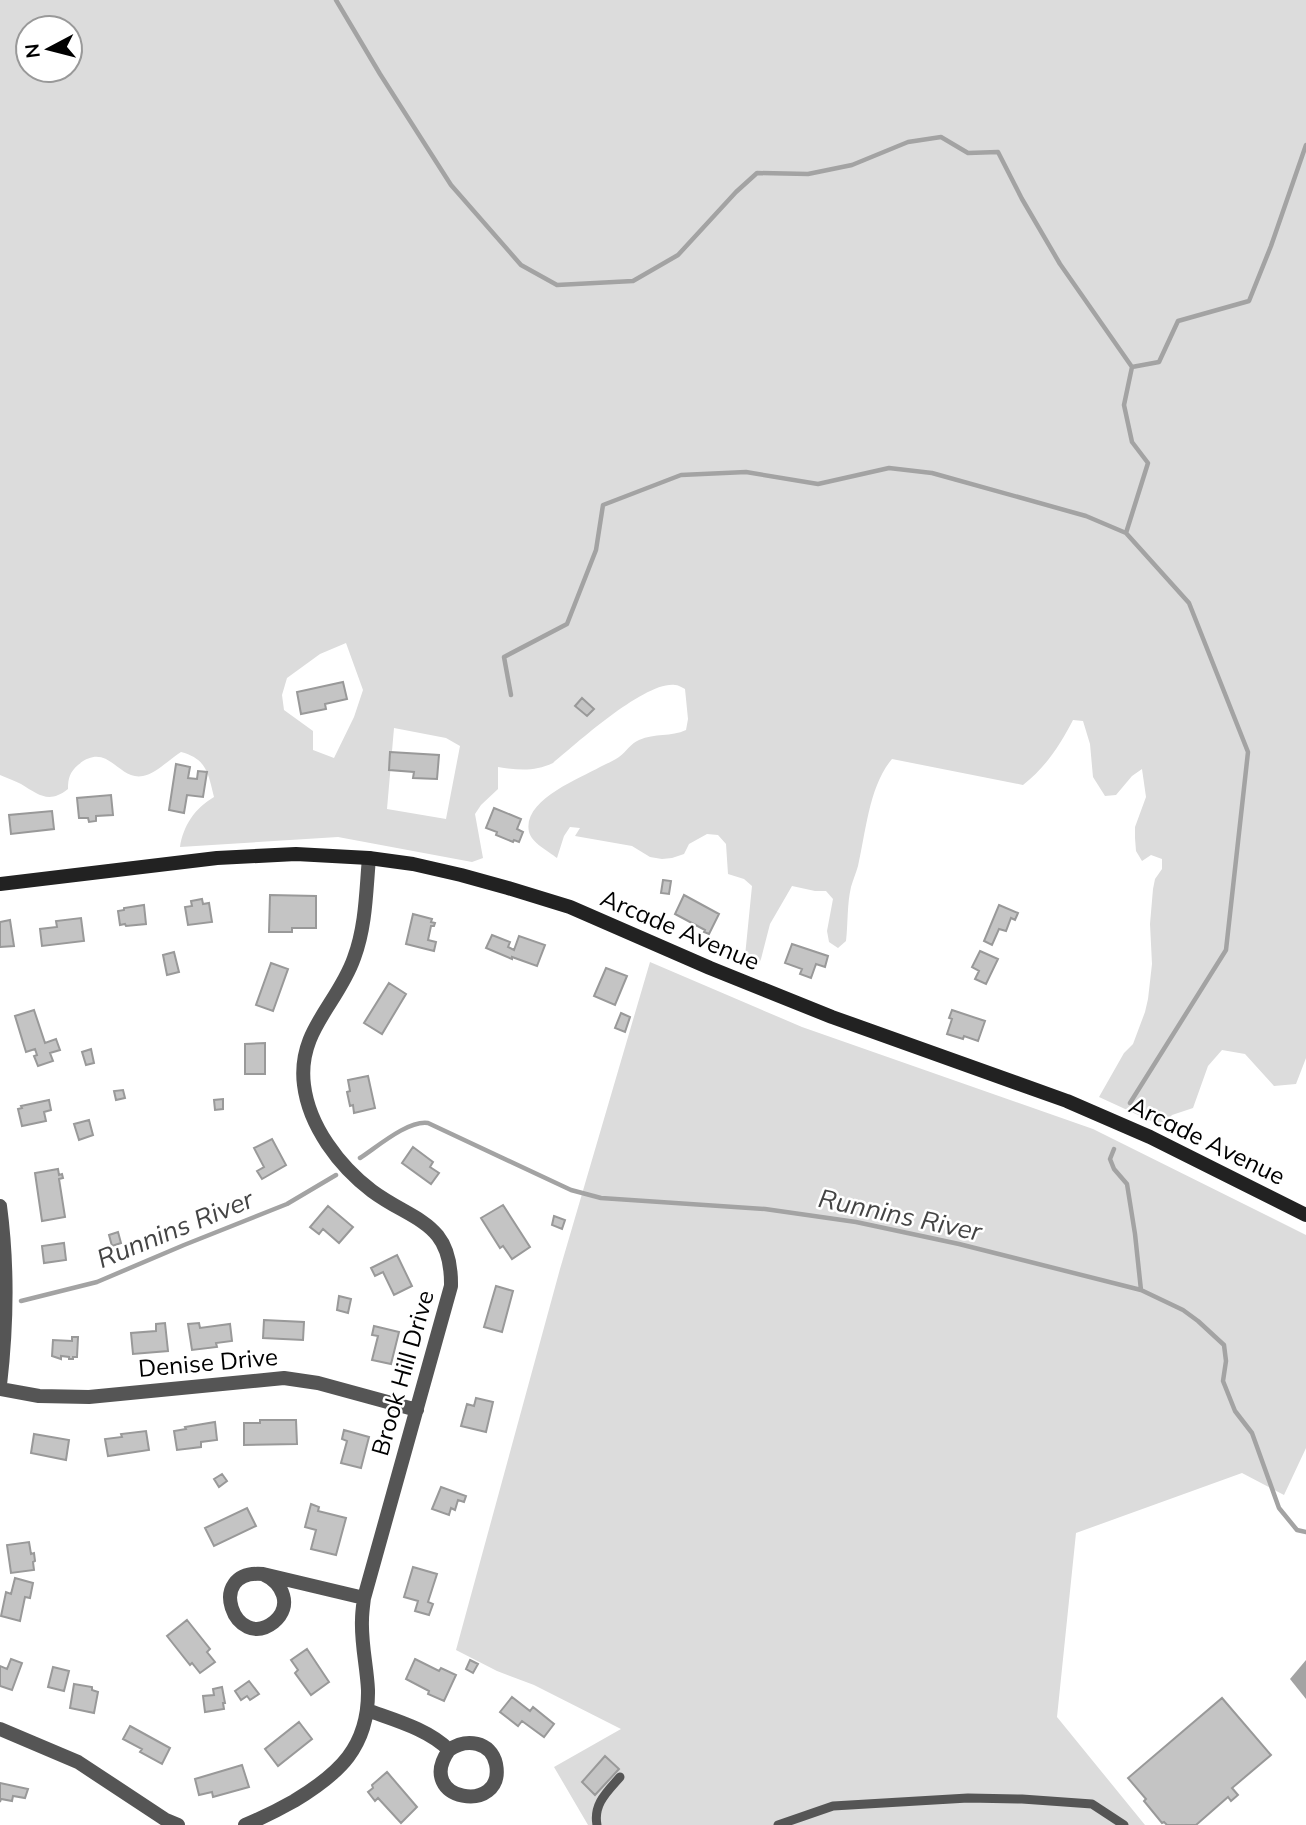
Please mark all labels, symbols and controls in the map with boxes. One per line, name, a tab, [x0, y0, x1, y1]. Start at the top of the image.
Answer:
north arrow	[14, 14, 84, 84]
text: N	[19, 42, 45, 60]
street label: Arcade Avenue	[596, 882, 764, 976]
street label: Arcade Avenue	[1125, 1089, 1290, 1191]
water label: Runnins River	[816, 1181, 986, 1248]
water label: Runnins River	[92, 1182, 259, 1275]
street label: Brook Hill Drive	[364, 1287, 440, 1459]
street label: Denise Drive	[137, 1341, 279, 1383]

